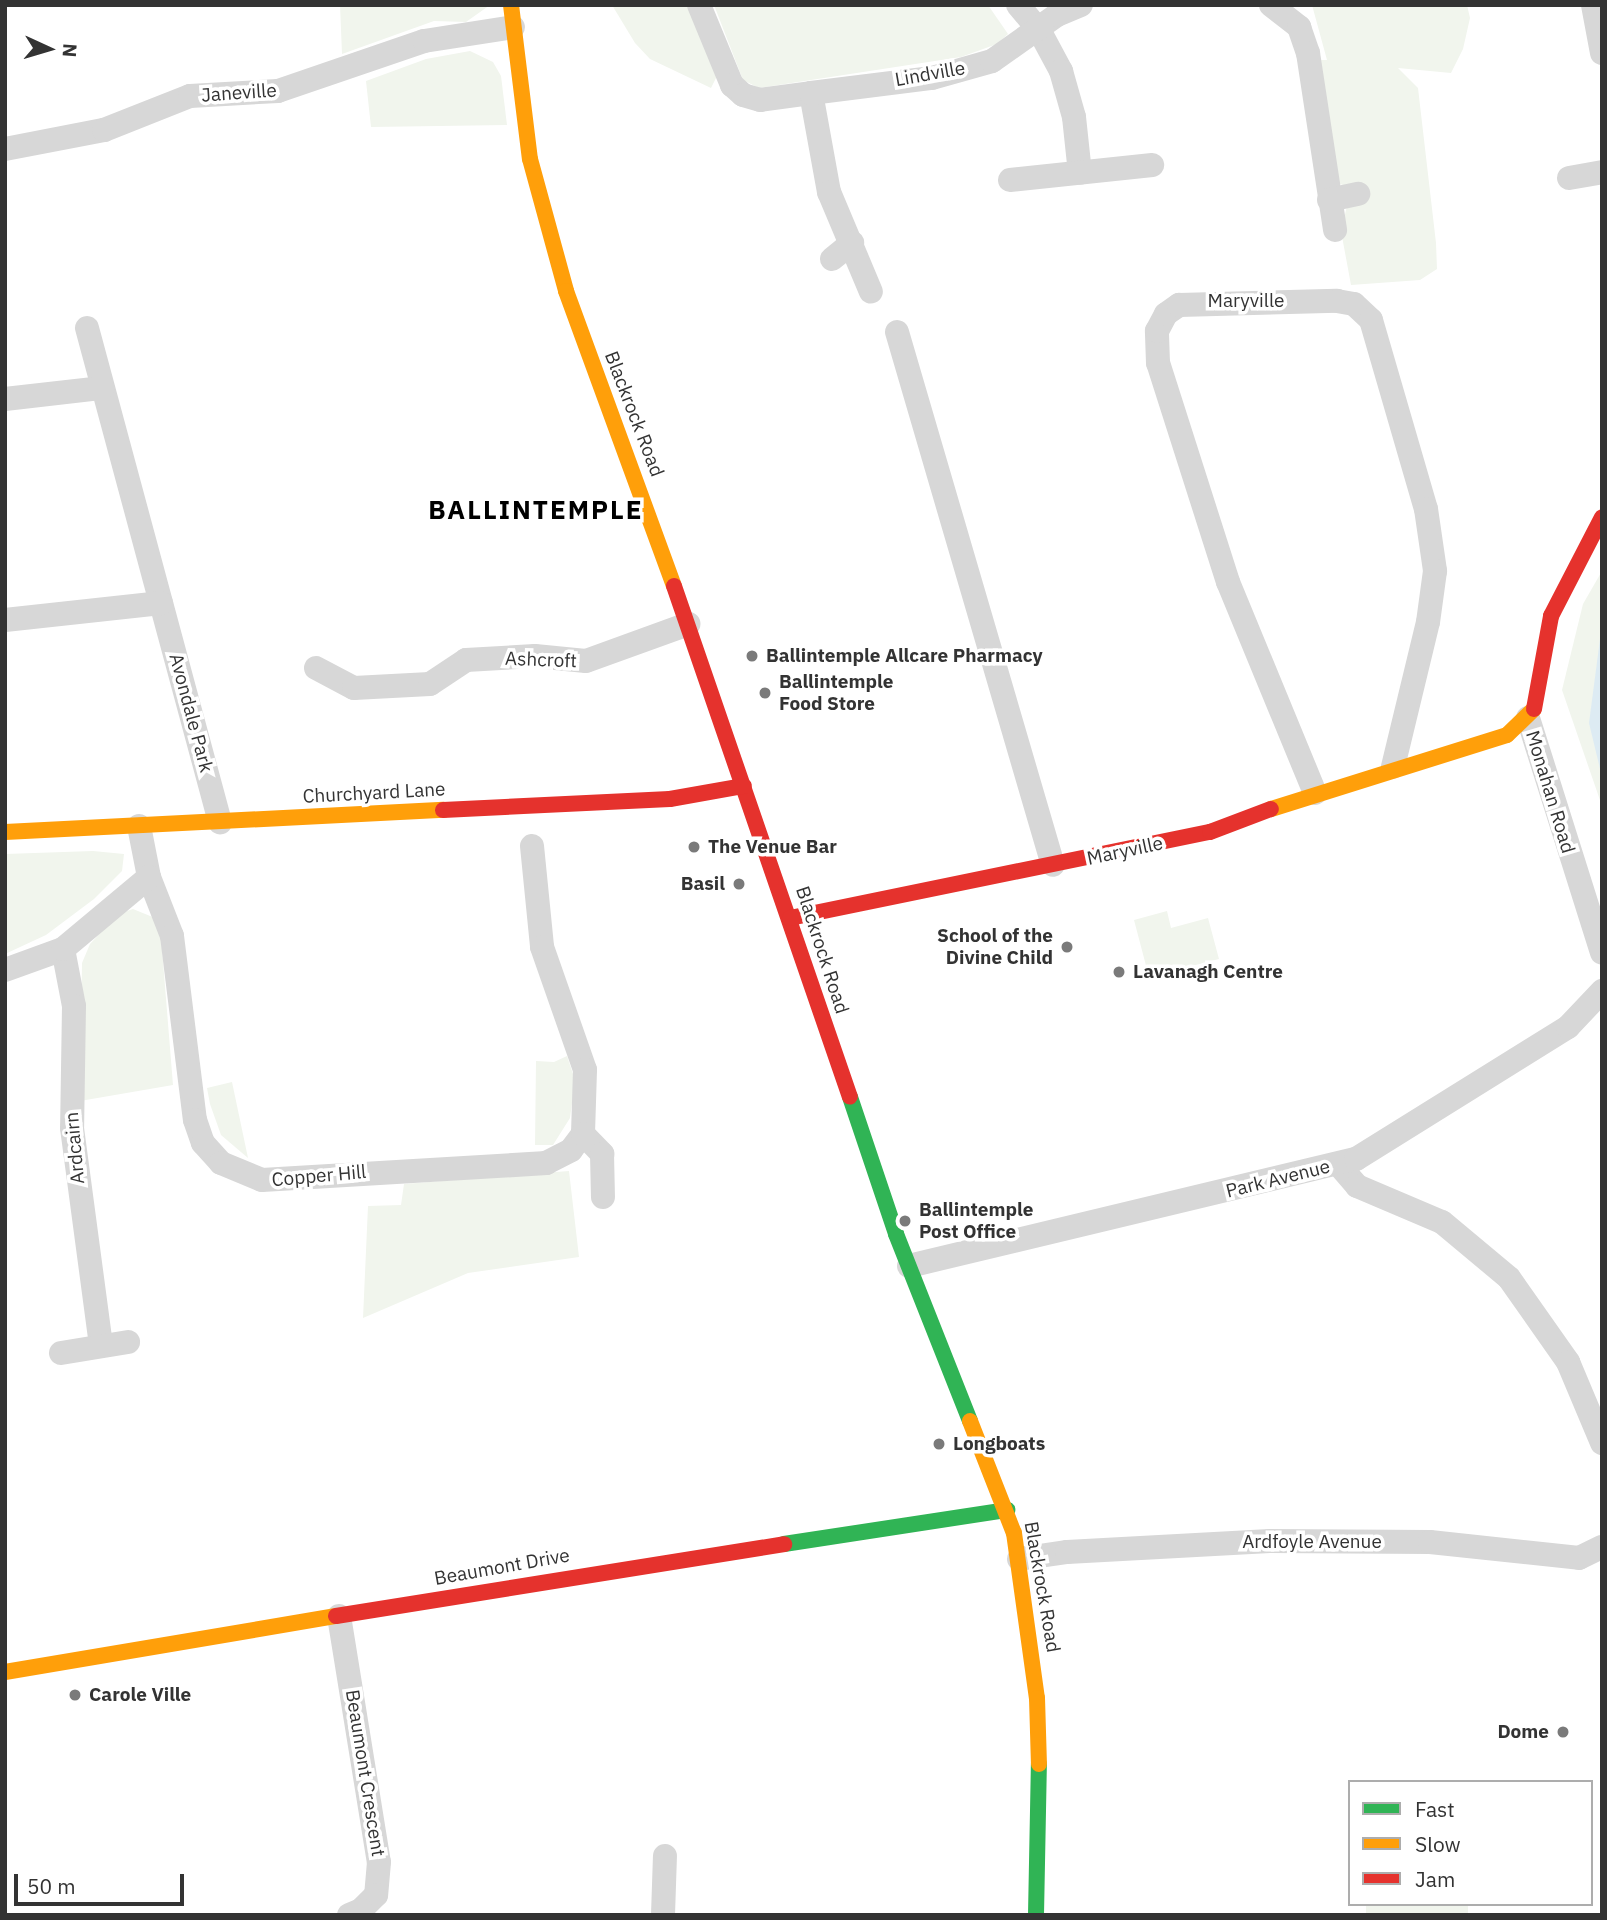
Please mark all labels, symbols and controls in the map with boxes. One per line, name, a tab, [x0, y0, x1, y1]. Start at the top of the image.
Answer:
north arrow	[14, 14, 84, 84]
text: N	[57, 43, 82, 58]
street label: Lindville	[893, 57, 967, 91]
street label: Janeville	[200, 79, 278, 107]
street label: Maryville	[1208, 290, 1284, 312]
street label: Blackrock Road	[600, 348, 668, 480]
district label: BALLINTEMPLE	[430, 494, 642, 526]
place label: Ballintemple Allcare Pharmacy	[766, 645, 1043, 667]
street label: Ashcroft	[505, 647, 577, 673]
marker: Ballintemple Allcare Pharmacy	[744, 648, 760, 664]
street label: Avondale Park	[164, 651, 218, 775]
place label: Ballintemple Food Store	[779, 671, 893, 715]
marker: Ballintemple Food Store	[757, 685, 773, 701]
street label: Monahan Road	[1521, 728, 1579, 856]
street label: Churchyard Lane	[302, 778, 446, 808]
street label: Maryville	[1085, 832, 1165, 870]
place label: The Venue Bar	[708, 836, 837, 858]
marker: The Venue Bar	[686, 839, 702, 855]
place label: Basil	[681, 873, 725, 895]
marker: Basil	[731, 876, 747, 892]
street label: Blackrock Road	[791, 883, 853, 1017]
place label: School of the Divine Child	[937, 925, 1053, 969]
marker: School of the Divine Child	[1059, 939, 1075, 955]
place label: Lavanagh Centre	[1133, 961, 1283, 983]
marker: Lavanagh Centre	[1111, 964, 1127, 980]
street label: Ardcairn	[60, 1111, 90, 1185]
street label: Park Avenue	[1224, 1155, 1332, 1203]
street label: Copper Hill	[271, 1161, 367, 1191]
place label: Ballintemple Post Office	[919, 1199, 1033, 1243]
marker: Ballintemple Post Office	[897, 1213, 913, 1229]
place label: Longboats	[953, 1433, 1045, 1455]
marker: Longboats	[931, 1436, 947, 1452]
street label: Blackrock Road	[1019, 1520, 1065, 1654]
street label: Ardfoyle Avenue	[1242, 1531, 1382, 1553]
street label: Beaumont Drive	[433, 1544, 571, 1590]
place label: Carole Ville	[89, 1684, 191, 1706]
marker: Carole Ville	[67, 1687, 83, 1703]
street label: Beaumont Crescent	[341, 1688, 389, 1858]
place label: Dome	[1497, 1721, 1549, 1743]
marker: Dome	[1555, 1724, 1571, 1740]
legend	[1348, 1780, 1593, 1906]
text: Fast	[1415, 1795, 1455, 1823]
text: Slow	[1415, 1830, 1461, 1858]
scale bar	[18, 1860, 187, 1904]
text: Jam	[1415, 1865, 1455, 1893]
text: 50 m	[27, 1872, 76, 1900]

